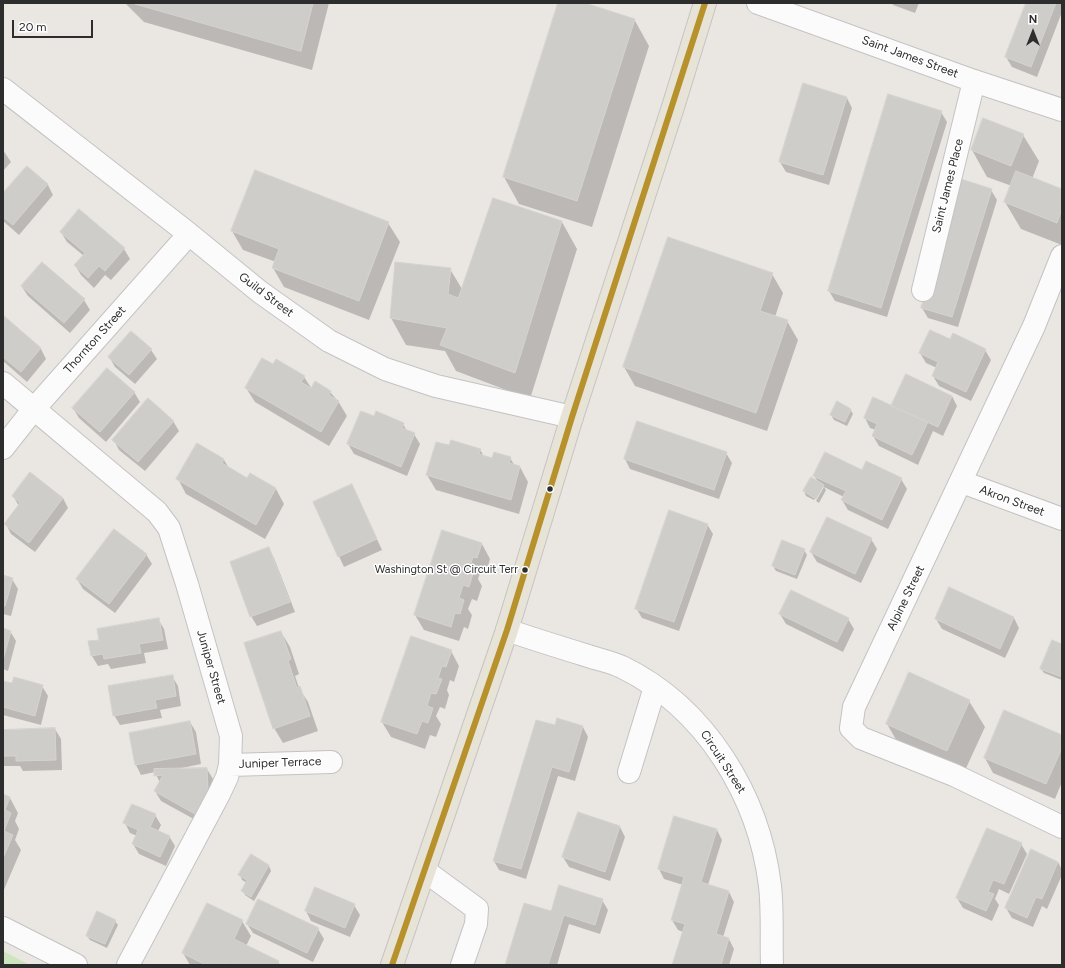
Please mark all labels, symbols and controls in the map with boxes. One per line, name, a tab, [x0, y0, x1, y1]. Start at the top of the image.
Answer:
scale bar	[14, 12, 95, 38]
north arrow	[1013, 12, 1053, 52]
text: N	[1029, 13, 1037, 26]
text: 20 m	[19, 20, 47, 34]
street label: Saint James Street	[860, 33, 960, 81]
street label: Saint James Place	[929, 137, 967, 235]
street label: Guild Street	[236, 270, 296, 320]
street label: Thornton Street	[61, 303, 129, 377]
street label: Akron Street	[977, 483, 1047, 519]
unlabelled marker	[545, 484, 555, 494]
place label: Washington St @ Circuit Terr	[375, 563, 518, 577]
street label: Alpine Street	[884, 563, 928, 633]
marker: Washington St @ Circuit Terr	[520, 565, 530, 575]
street label: Juniper Street	[194, 628, 228, 706]
street label: Circuit Street	[697, 728, 749, 796]
street label: Juniper Terrace	[238, 754, 322, 772]

